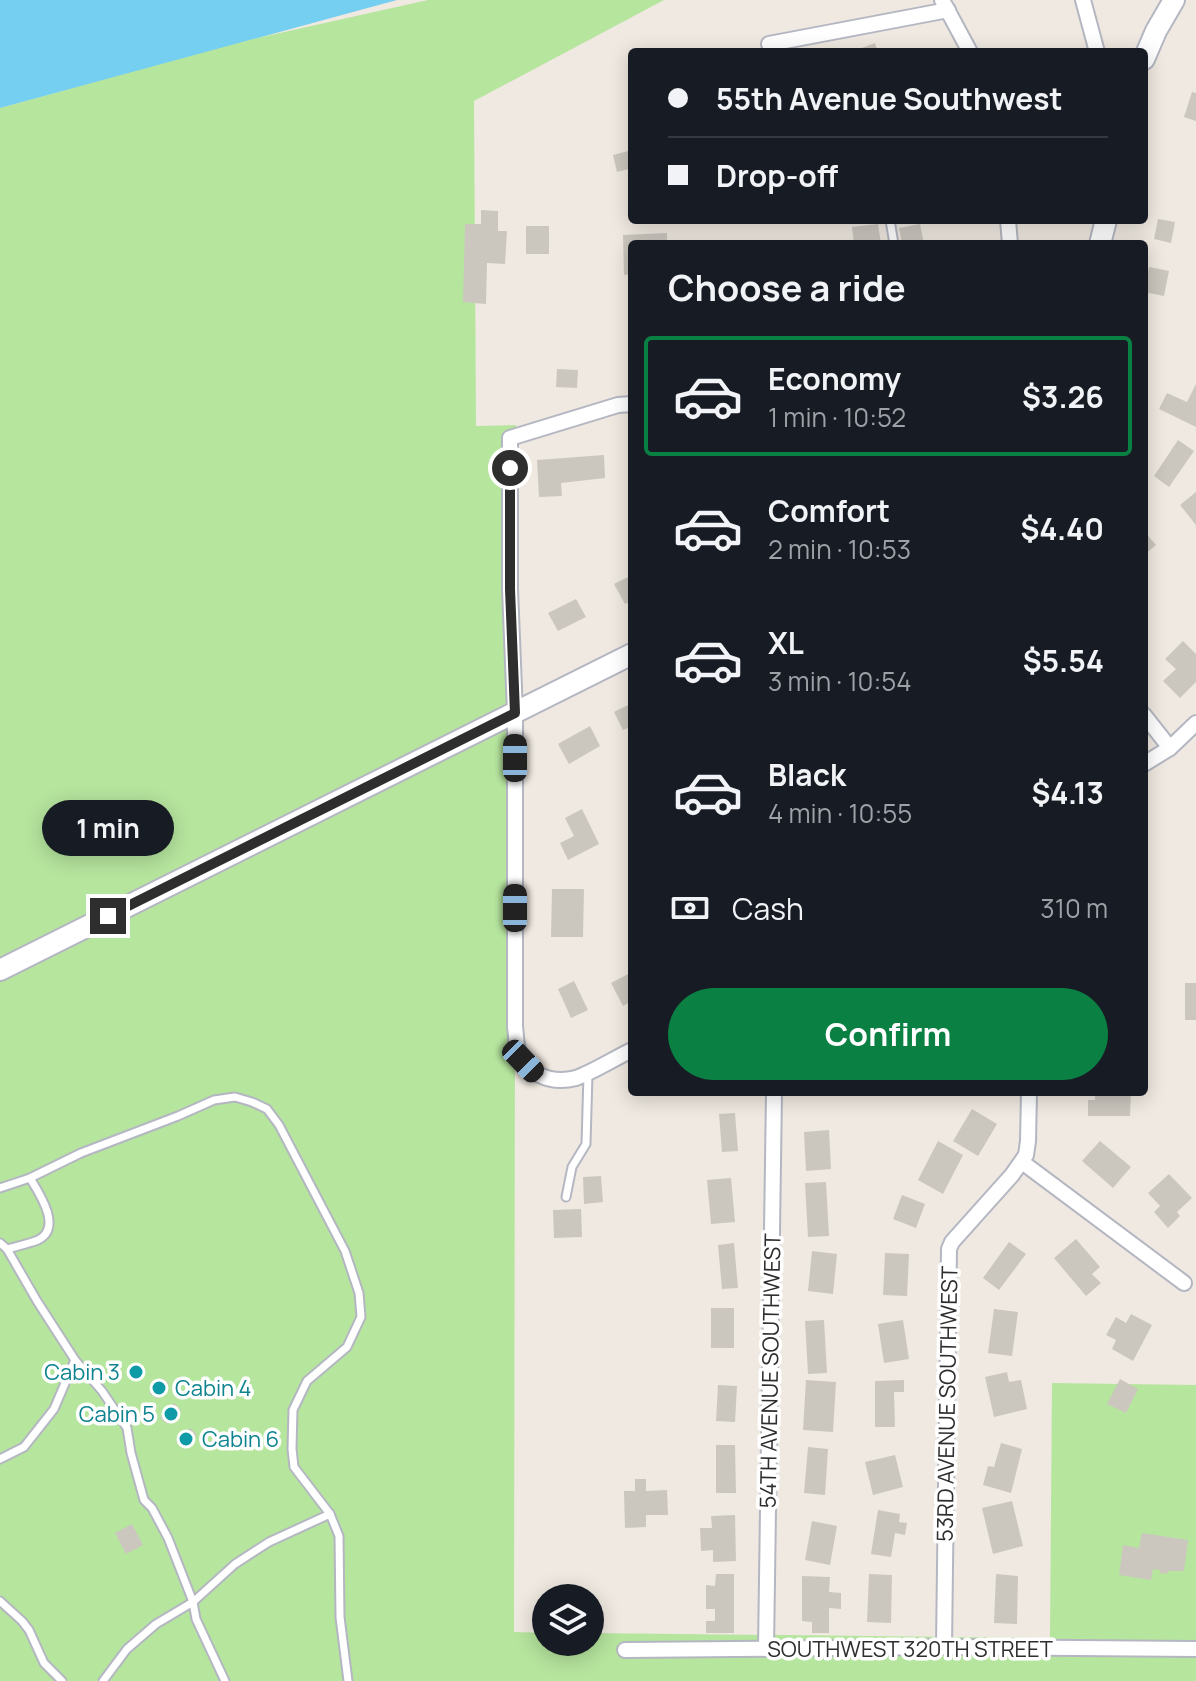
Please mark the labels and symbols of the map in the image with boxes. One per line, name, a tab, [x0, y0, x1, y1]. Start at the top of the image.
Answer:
route start	[492, 450, 528, 486]
car	[503, 734, 527, 782]
callout: 1 min	[42, 800, 174, 856]
car	[503, 884, 527, 932]
route end	[90, 898, 126, 934]
car	[498, 1035, 548, 1087]
street label: 54TH AVENUE SOUTHWEST	[753, 1233, 787, 1509]
street label: 53RD AVENUE SOUTHWEST	[930, 1266, 964, 1542]
place label: Cabin 3	[44, 1357, 120, 1387]
marker: Cabin 3	[127, 1363, 145, 1381]
place label: Cabin 4	[175, 1373, 252, 1403]
marker: Cabin 4	[150, 1379, 168, 1397]
place label: Cabin 5	[79, 1399, 155, 1429]
marker: Cabin 5	[162, 1405, 180, 1423]
place label: Cabin 6	[202, 1424, 279, 1454]
marker: Cabin 6	[177, 1430, 195, 1448]
street label: SOUTHWEST 320TH STREET	[767, 1634, 1053, 1664]

